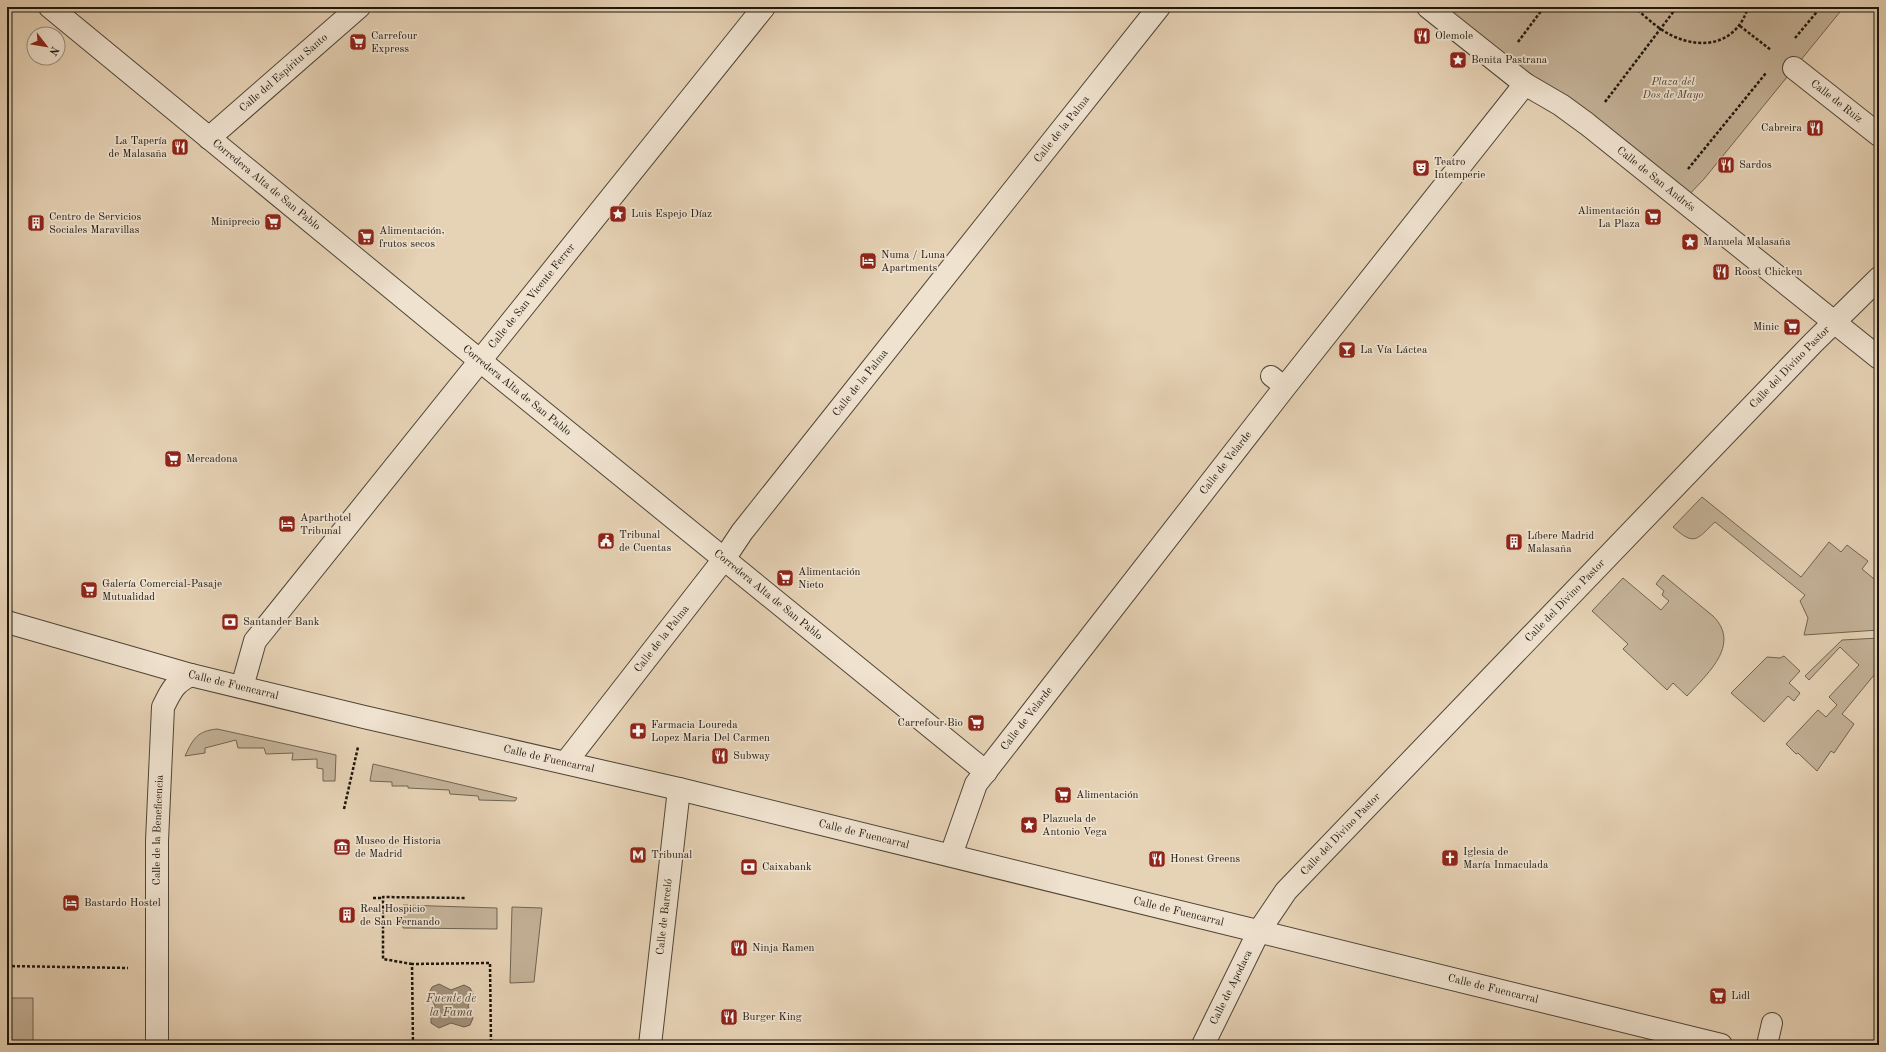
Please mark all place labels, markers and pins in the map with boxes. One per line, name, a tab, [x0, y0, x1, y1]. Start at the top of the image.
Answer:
restaurant icon: Olemole	[1412, 26, 1432, 46]
place label: Carrefour Express	[371, 31, 418, 55]
place label: Olemole	[1435, 31, 1473, 42]
supermarket icon: Carrefour Express	[348, 32, 368, 52]
place icon: Benita Pastrana	[1448, 50, 1468, 70]
place label: Benita Pastrana	[1471, 55, 1548, 66]
restaurant icon: Cabreira	[1805, 118, 1825, 138]
place label: Cabreira	[1761, 123, 1803, 134]
place label: La Tapería de Malasaña	[108, 136, 168, 160]
restaurant icon: La Tapería de Malasaña	[170, 137, 190, 157]
restaurant icon: Sardos	[1716, 155, 1736, 175]
place label: Teatro Intemperie	[1434, 157, 1485, 181]
theatre icon: Teatro Intemperie	[1411, 158, 1431, 178]
place label: Sardos	[1739, 160, 1772, 171]
place icon: Luis Espejo Díaz	[608, 204, 628, 224]
place label: Alimentación La Plaza	[1577, 206, 1641, 230]
supermarket icon: Alimentación La Plaza	[1643, 207, 1663, 227]
place label: Luis Espejo Díaz	[631, 209, 712, 220]
place label: Centro de Servicios Sociales Maravillas	[49, 212, 142, 236]
supermarket icon: Miniprecio	[263, 212, 283, 232]
building icon: Centro de Servicios Sociales Maravillas	[26, 213, 46, 233]
place label: Miniprecio	[210, 217, 260, 228]
place label: Alimentación, frutos secos	[379, 226, 445, 250]
supermarket icon: Alimentación, frutos secos	[356, 227, 376, 247]
place icon: Manuela Malasaña	[1680, 232, 1700, 252]
place label: Manuela Malasaña	[1703, 237, 1791, 248]
place label: Numa / Luna Apartments	[881, 250, 946, 274]
hotel icon: Numa / Luna Apartments	[858, 251, 878, 271]
restaurant icon: Roost Chicken	[1711, 262, 1731, 282]
place label: Roost Chicken	[1734, 267, 1802, 278]
supermarket icon: Minic	[1782, 317, 1802, 337]
place label: Minic	[1753, 322, 1779, 333]
bar icon: La Vía Láctea	[1337, 340, 1357, 360]
place label: La Vía Láctea	[1360, 345, 1428, 356]
supermarket icon: Mercadona	[163, 449, 183, 469]
place label: Mercadona	[186, 454, 238, 465]
place label: Aparthotel Tribunal	[300, 513, 351, 537]
hotel icon: Aparthotel Tribunal	[277, 514, 297, 534]
place label: Tribunal de Cuentas	[619, 530, 671, 554]
public building icon: Tribunal de Cuentas	[596, 531, 616, 551]
place label: Líbere Madrid Malasaña	[1527, 531, 1595, 555]
building icon: Líbere Madrid Malasaña	[1504, 532, 1524, 552]
place label: Alimentación Nieto	[798, 567, 861, 591]
supermarket icon: Alimentación Nieto	[775, 568, 795, 588]
place label: Galería Comercial-Pasaje Mutualidad	[102, 579, 222, 603]
supermarket icon: Galería Comercial-Pasaje Mutualidad	[79, 580, 99, 600]
bank icon: Santander Bank	[220, 612, 240, 632]
place label: Santander Bank	[243, 617, 320, 628]
supermarket icon: Carrefour Bio	[966, 713, 986, 733]
place label: Carrefour Bio	[898, 718, 963, 729]
place label: Farmacia Loureda Lopez Maria Del Carmen	[651, 720, 770, 744]
pharmacy icon: Farmacia Loureda Lopez Maria Del Carmen	[628, 721, 648, 741]
restaurant icon: Subway	[710, 746, 730, 766]
place label: Subway	[733, 751, 771, 762]
supermarket icon: Alimentación	[1053, 785, 1073, 805]
place label: Alimentación	[1076, 790, 1139, 801]
place label: Plazuela de Antonio Vega	[1042, 814, 1108, 838]
place icon: Plazuela de Antonio Vega	[1019, 815, 1039, 835]
place label: Museo de Historia de Madrid	[355, 836, 442, 860]
museum icon: Museo de Historia de Madrid	[332, 837, 352, 857]
metro station icon: Tribunal	[628, 845, 648, 865]
place label: Iglesia de María Inmaculada	[1463, 847, 1549, 871]
church icon: Iglesia de María Inmaculada	[1440, 848, 1460, 868]
restaurant icon: Honest Greens	[1147, 849, 1167, 869]
place label: Tribunal	[651, 850, 692, 861]
place label: Honest Greens	[1170, 854, 1240, 865]
bank icon: Caixabank	[739, 857, 759, 877]
place label: Caixabank	[762, 862, 812, 873]
hotel icon: Bastardo Hostel	[61, 893, 81, 913]
place label: Bastardo Hostel	[84, 898, 161, 909]
place label: Real Hospicio de San Fernando	[360, 904, 440, 928]
building icon: Real Hospicio de San Fernando	[337, 905, 357, 925]
restaurant icon: Ninja Ramen	[729, 938, 749, 958]
place label: Ninja Ramen	[752, 943, 815, 954]
supermarket icon: Lidl	[1708, 986, 1728, 1006]
place label: Lidl	[1731, 991, 1750, 1002]
restaurant icon: Burger King	[719, 1007, 739, 1027]
place label: Burger King	[742, 1012, 802, 1023]

